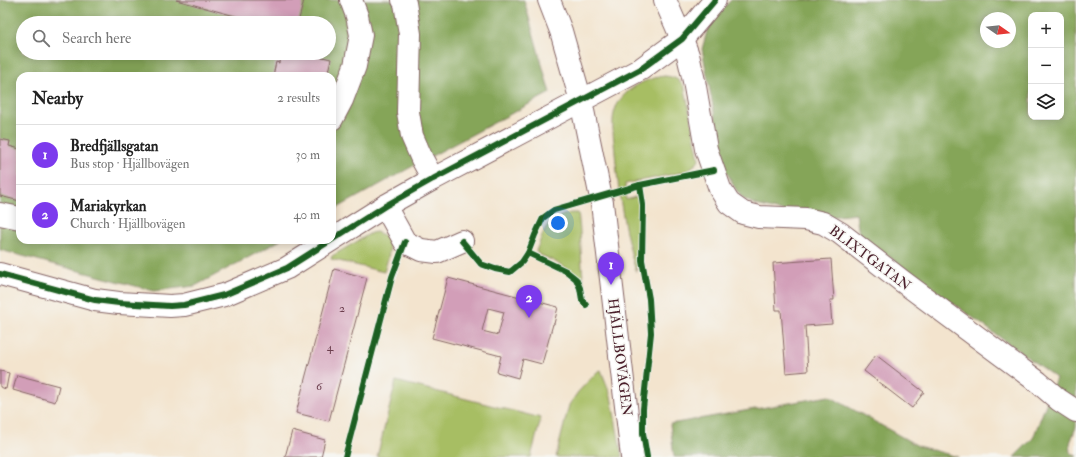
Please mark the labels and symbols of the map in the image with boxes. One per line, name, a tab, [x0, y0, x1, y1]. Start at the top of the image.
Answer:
north arrow	[980, 12, 1016, 48]
your location	[548, 213, 568, 233]
street label: BLIXTGATAN	[826, 222, 915, 294]
pin: 1	[598, 252, 624, 285]
pin: 2	[516, 285, 542, 318]
street label: HJÄLLBOVÄGEN	[604, 297, 636, 417]
house number: 2	[339, 301, 345, 316]
house number: 4	[327, 340, 334, 355]
house number: 6	[316, 379, 323, 394]

